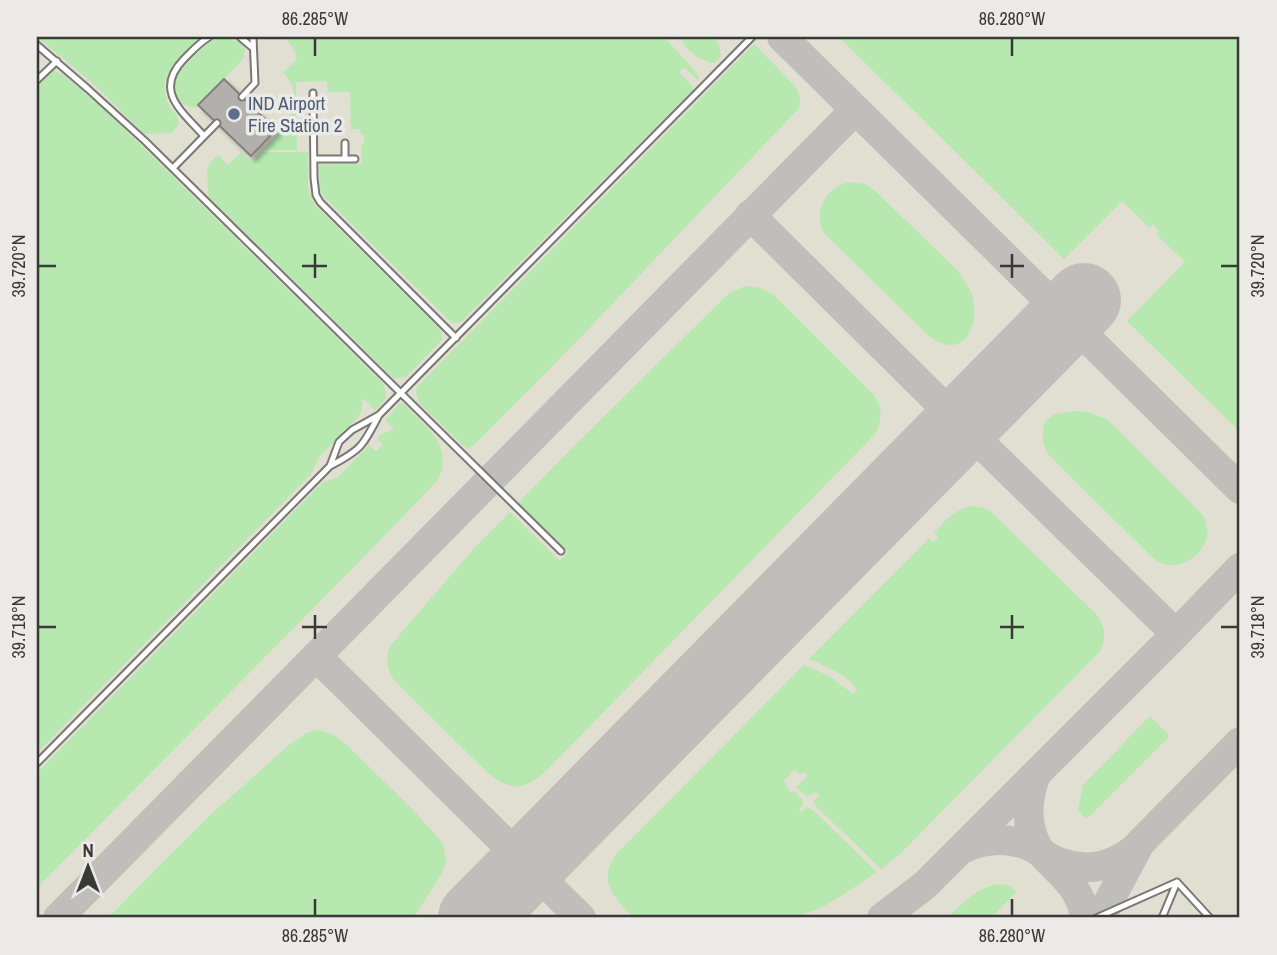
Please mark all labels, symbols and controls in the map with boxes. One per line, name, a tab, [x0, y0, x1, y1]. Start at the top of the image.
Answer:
text: 86.285°W	[282, 6, 348, 31]
text: 86.280°W	[979, 6, 1045, 31]
place label: IND Airport Fire Station 2	[248, 90, 342, 138]
marker: IND Airport Fire Station 2	[226, 106, 242, 122]
text: 39.720°N	[6, 235, 31, 298]
text: 39.720°N	[1245, 235, 1270, 298]
text: 39.718°N	[6, 596, 31, 659]
text: 39.718°N	[1245, 596, 1270, 659]
north arrow	[52, 832, 122, 902]
text: N	[82, 837, 94, 863]
text: 86.285°W	[282, 923, 348, 948]
text: 86.280°W	[979, 923, 1045, 948]

